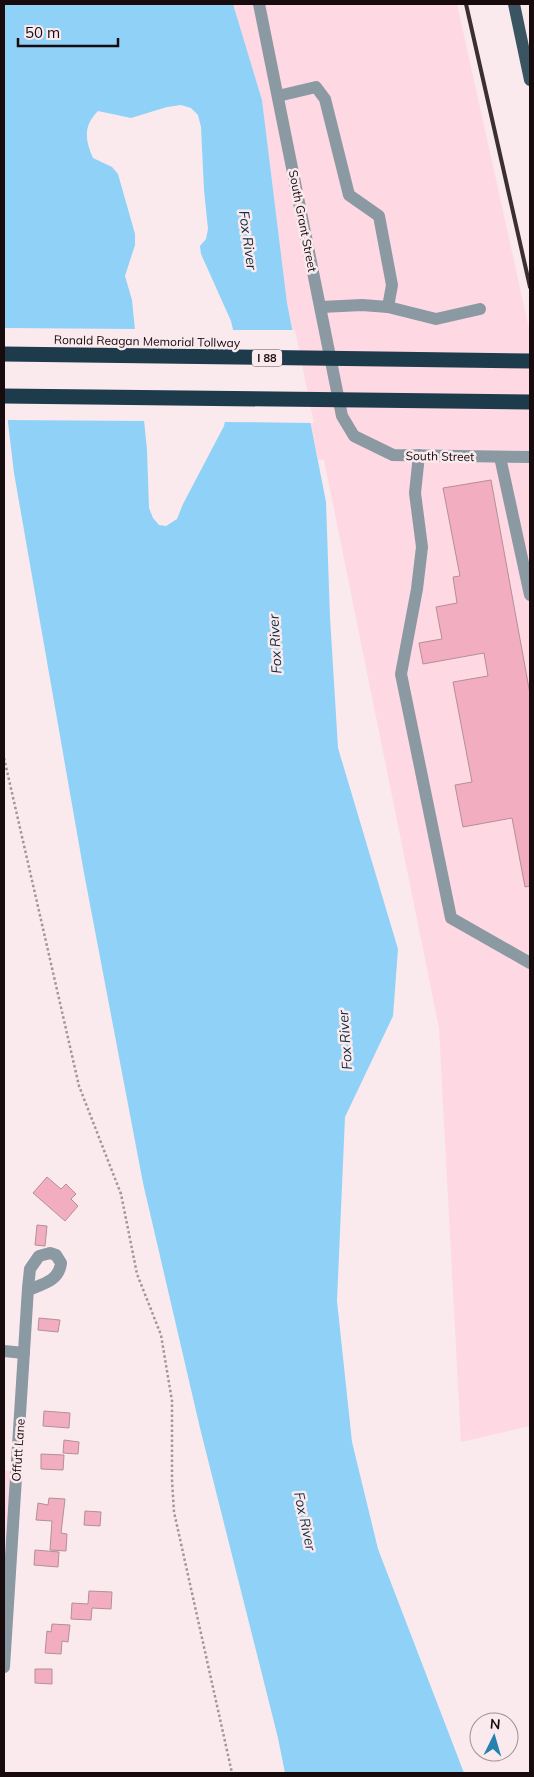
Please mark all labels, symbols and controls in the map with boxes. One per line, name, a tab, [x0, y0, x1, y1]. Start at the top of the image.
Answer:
scale bar	[18, 15, 118, 47]
text: 50 m	[25, 23, 60, 42]
street label: South Grant Street	[286, 169, 320, 273]
water label: Fox River	[235, 209, 261, 272]
street label: Ronald Reagan Memorial Tollway	[54, 332, 241, 350]
road number: I 88	[252, 349, 282, 366]
street label: South Street	[405, 448, 475, 464]
water label: Fox River	[264, 613, 286, 674]
water label: Fox River	[334, 1009, 356, 1070]
street label: Offutt Lane	[8, 1418, 28, 1482]
water label: Fox River	[290, 1490, 320, 1553]
north arrow	[469, 1712, 519, 1762]
text: N	[489, 1715, 501, 1733]

